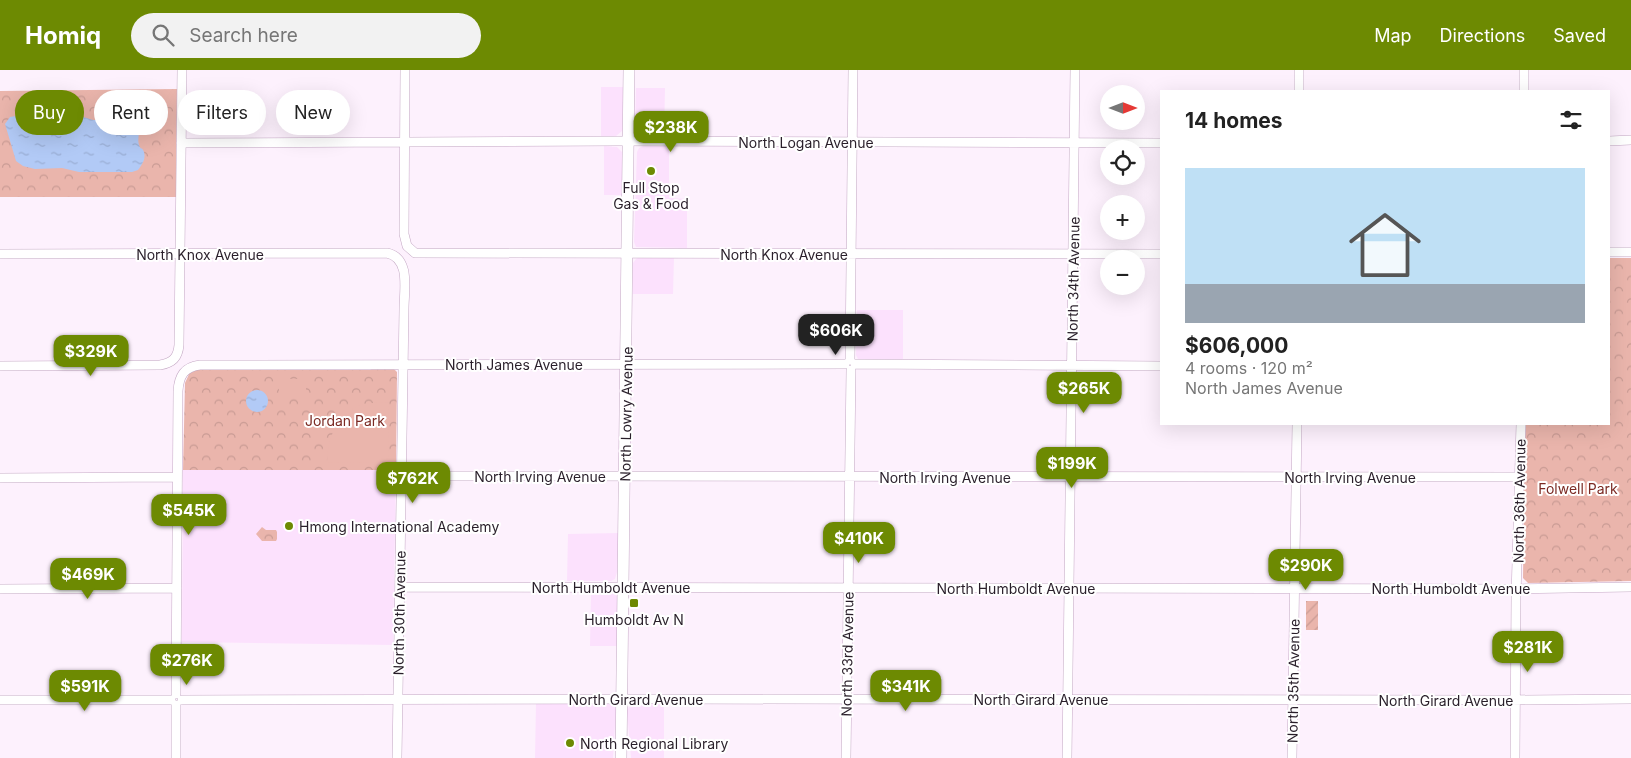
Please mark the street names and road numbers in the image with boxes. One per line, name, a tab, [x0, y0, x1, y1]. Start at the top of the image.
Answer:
street label: North Logan Avenue	[738, 134, 874, 151]
street label: North 34th Avenue	[1063, 216, 1083, 342]
street label: North Knox Avenue	[136, 246, 264, 263]
street label: North Knox Avenue	[720, 246, 848, 263]
street label: North Lowry Avenue	[616, 346, 636, 482]
street label: North James Avenue	[445, 356, 583, 373]
street label: North 36th Avenue	[1509, 439, 1529, 563]
street label: North Irving Avenue	[474, 468, 606, 485]
street label: North Irving Avenue	[879, 469, 1011, 486]
street label: North Irving Avenue	[1284, 469, 1416, 486]
street label: North 30th Avenue	[389, 550, 409, 676]
street label: North Humboldt Avenue	[531, 579, 691, 596]
street label: North Humboldt Avenue	[936, 580, 1096, 597]
street label: North Humboldt Avenue	[1371, 580, 1531, 597]
street label: North 33rd Avenue	[837, 591, 857, 717]
street label: North 35th Avenue	[1283, 619, 1303, 743]
street label: North Girard Avenue	[569, 691, 703, 708]
street label: North Girard Avenue	[974, 691, 1108, 708]
street label: North Girard Avenue	[1379, 692, 1513, 709]

